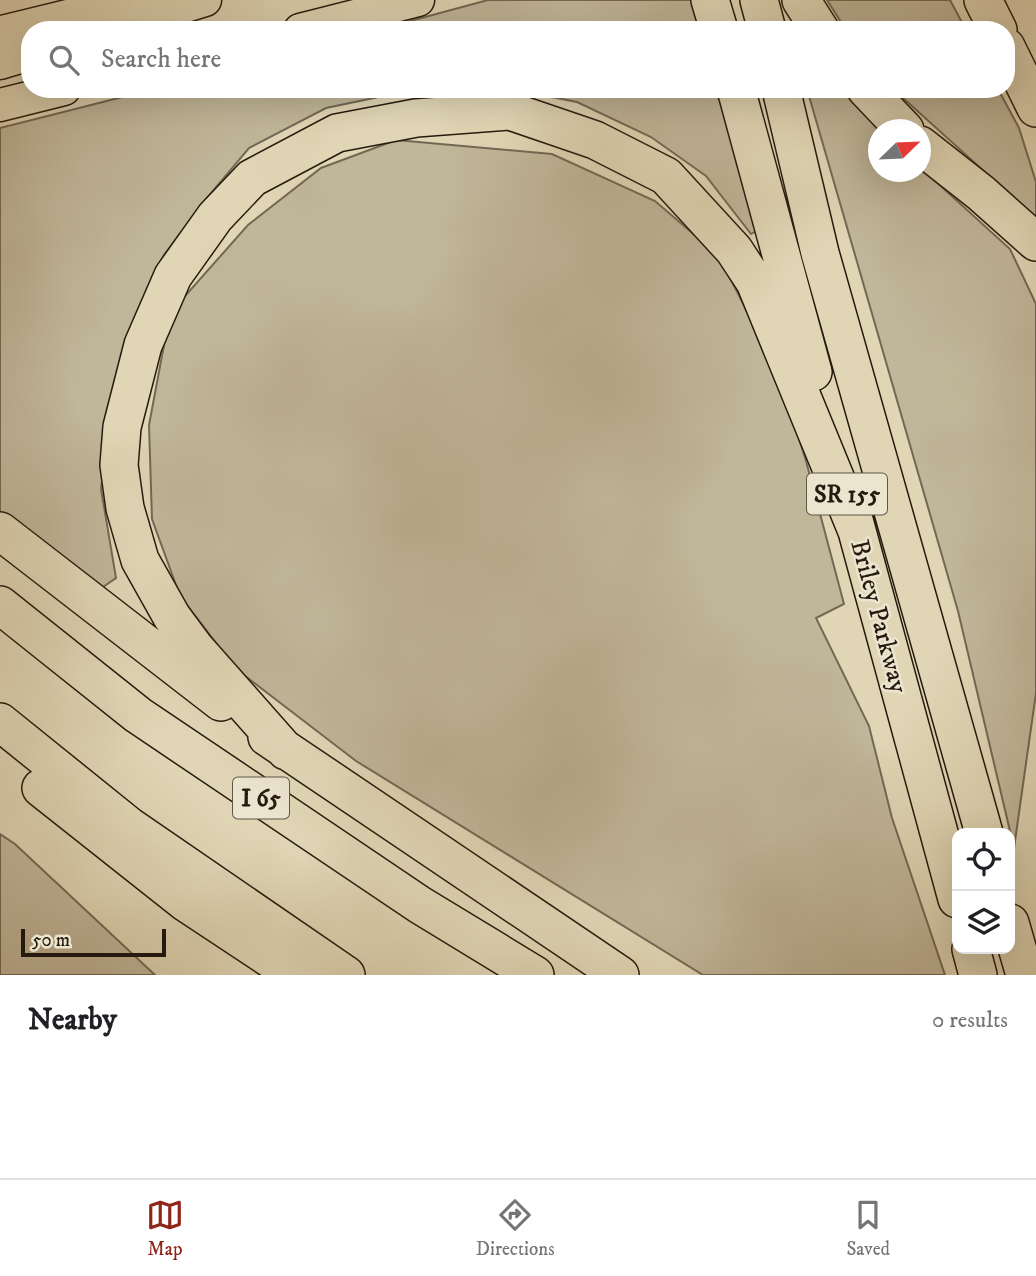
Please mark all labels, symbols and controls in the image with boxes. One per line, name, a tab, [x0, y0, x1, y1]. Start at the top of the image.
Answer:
search box	[21, 21, 1015, 98]
icon: search	[45, 41, 83, 79]
text: Search here	[101, 43, 221, 76]
north arrow	[868, 119, 931, 182]
road number: SR 155	[807, 474, 887, 514]
street label: Briley Parkway	[842, 536, 915, 697]
road number: I 65	[233, 778, 289, 818]
map controls	[952, 828, 1015, 954]
button: locate	[952, 828, 1015, 891]
button: layers	[952, 891, 1015, 954]
scale bar	[21, 926, 166, 958]
text: 50 m	[32, 929, 70, 952]
text: Nearby	[28, 1002, 117, 1039]
text: 0 results	[932, 1006, 1008, 1035]
tab: Map	[146, 1196, 184, 1261]
tab: Directions	[476, 1196, 555, 1261]
tab: Saved	[846, 1196, 890, 1261]

